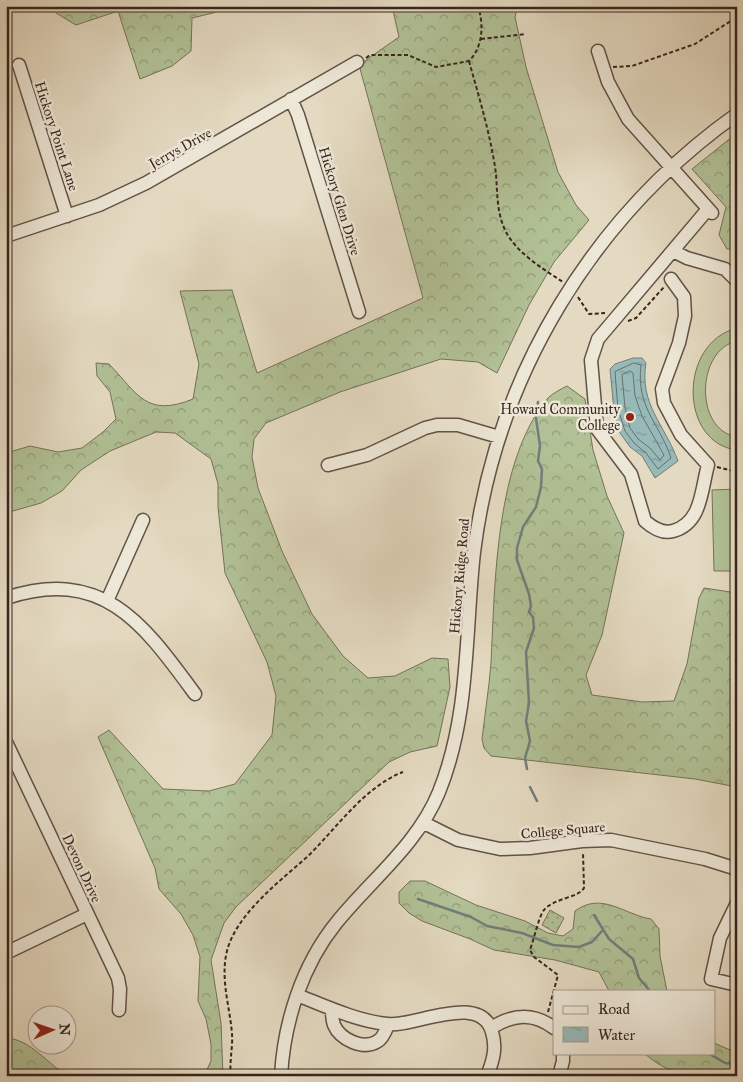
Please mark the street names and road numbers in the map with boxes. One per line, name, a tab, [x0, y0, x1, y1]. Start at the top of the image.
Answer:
street label: Hickory Point Lane	[31, 79, 82, 193]
street label: Jerrys Drive	[144, 124, 215, 174]
street label: Hickory Glen Drive	[315, 145, 364, 258]
street label: Hickory Ridge Road	[446, 518, 473, 635]
street label: College Square	[520, 818, 606, 844]
street label: Devon Drive	[58, 831, 105, 905]

